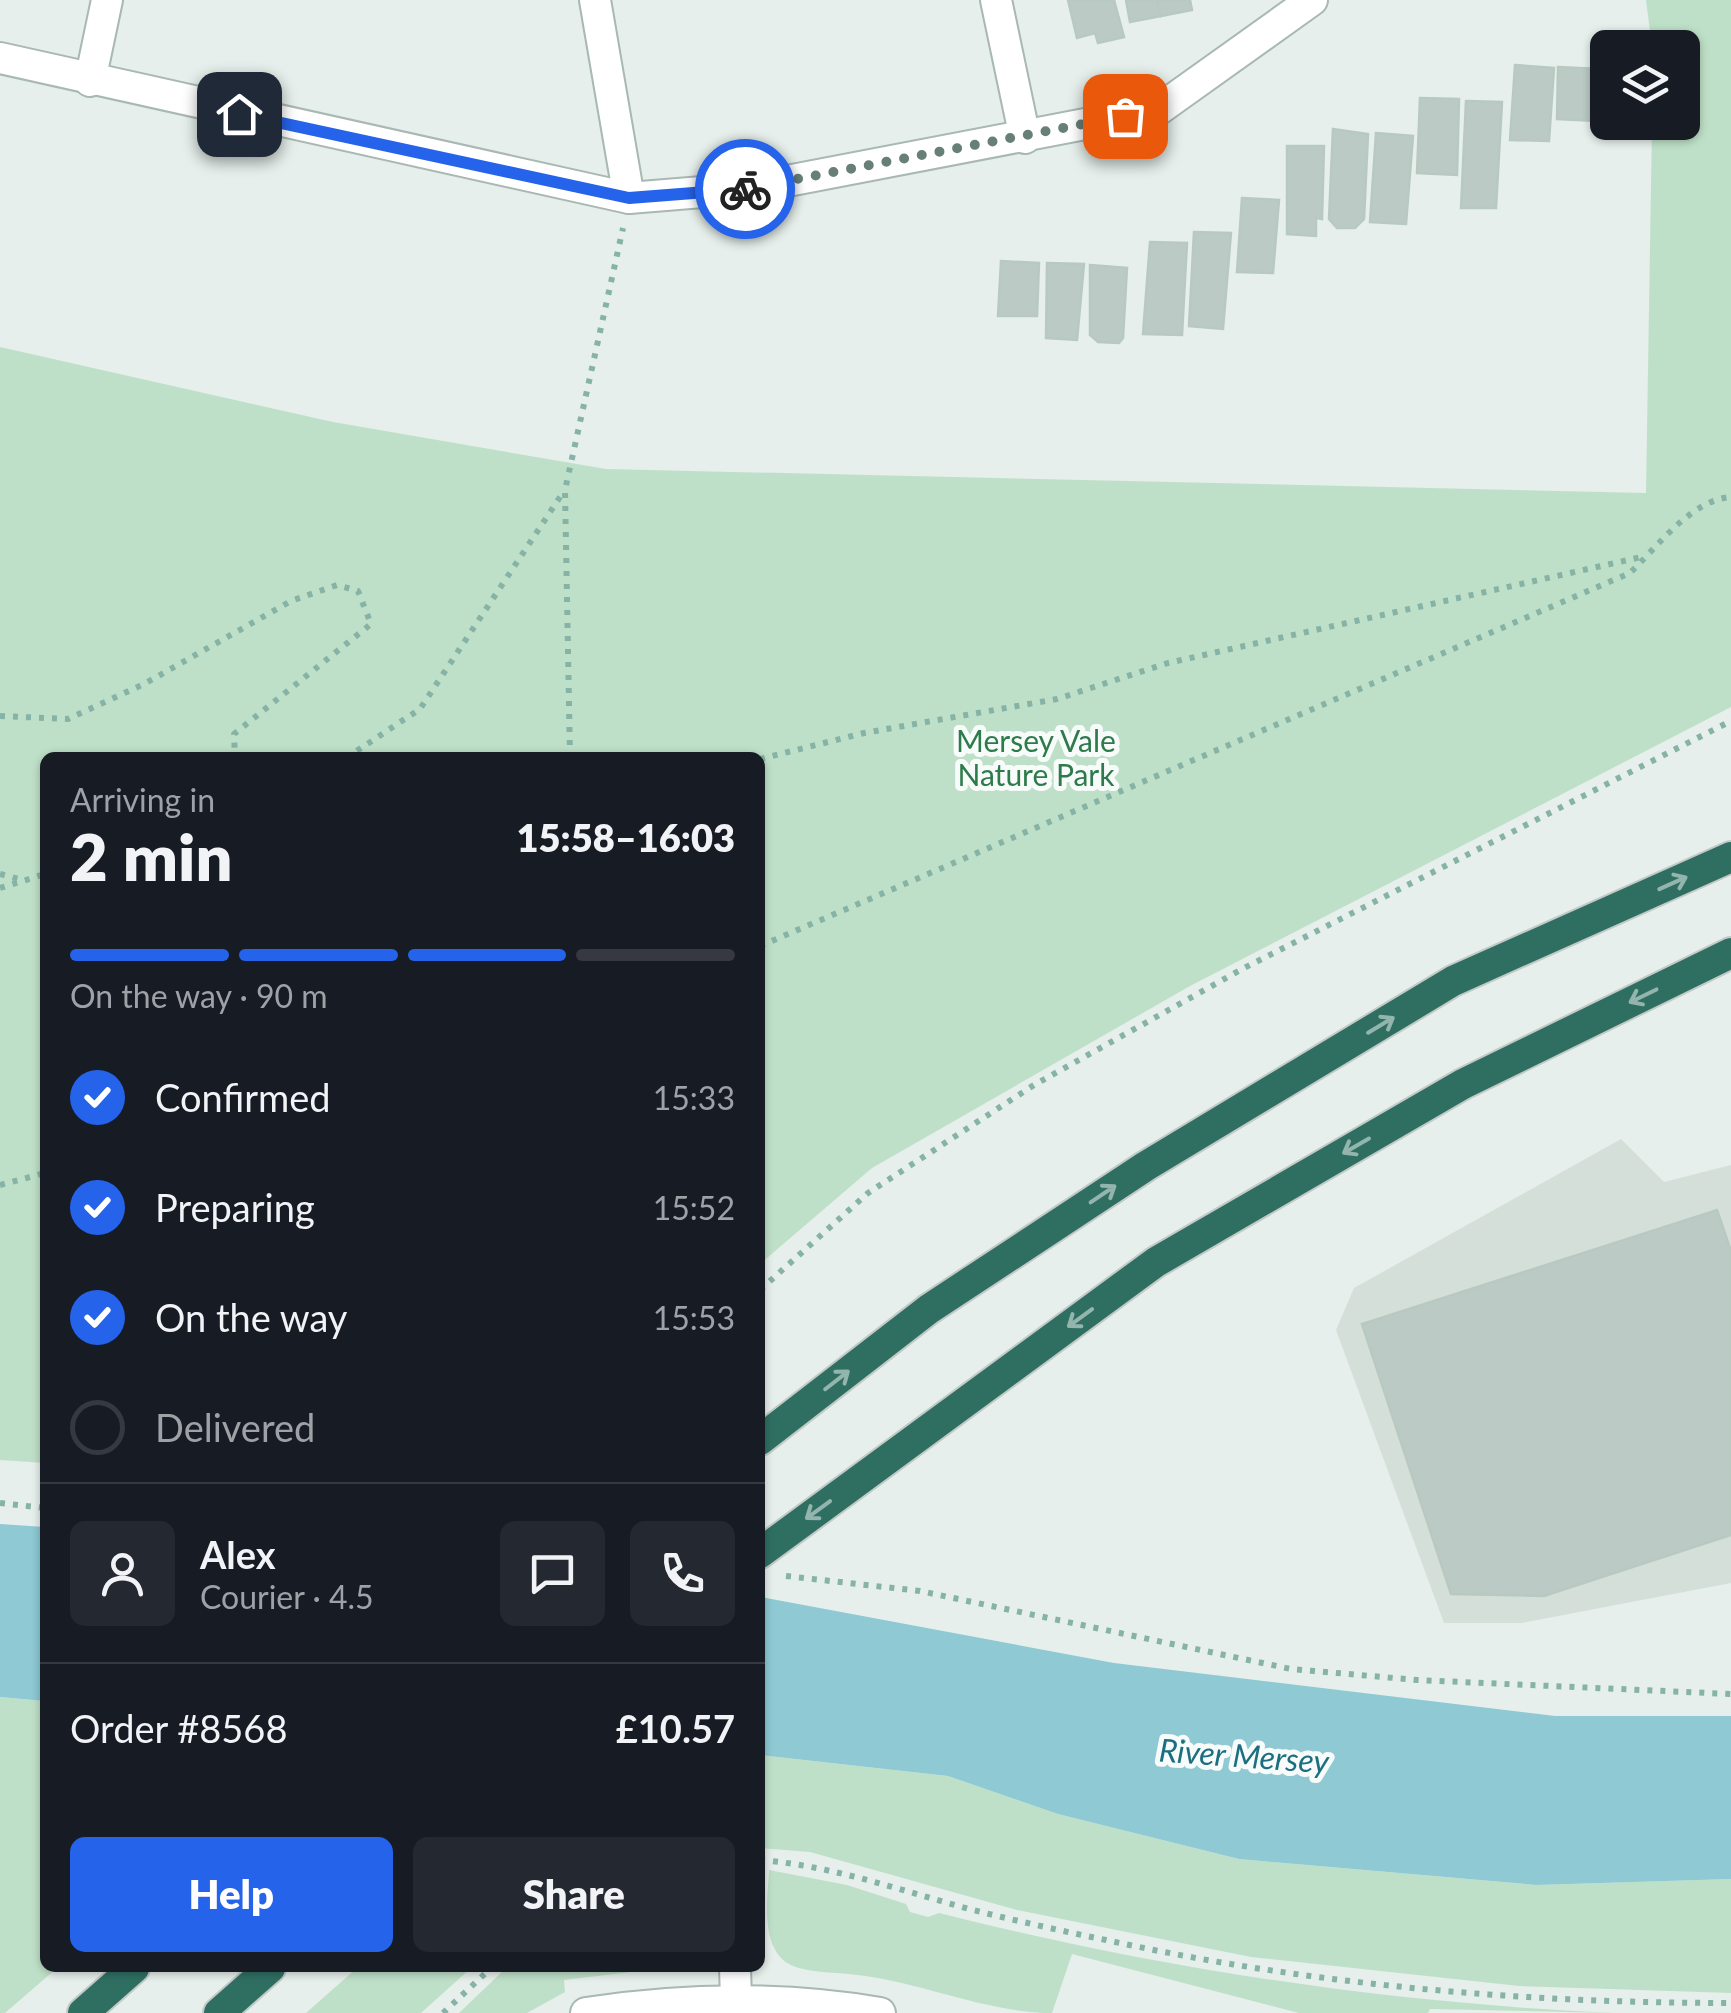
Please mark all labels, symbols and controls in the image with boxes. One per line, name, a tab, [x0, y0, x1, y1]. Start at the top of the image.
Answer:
map controls	[1590, 30, 1700, 140]
button: layers	[1590, 30, 1700, 140]
pin	[197, 72, 282, 157]
pin	[1083, 74, 1168, 159]
icon: home	[212, 87, 267, 142]
icon: bag	[1098, 89, 1153, 144]
courier	[695, 139, 795, 239]
icon: bike	[718, 162, 773, 217]
park label: Mersey Vale Nature Park	[956, 722, 1116, 792]
text: Arriving in	[70, 780, 215, 819]
text: 15:58–16:03	[516, 814, 735, 860]
text: 2 min	[70, 817, 232, 895]
one-way arrow	[1657, 873, 1688, 891]
text: On the way · 90 m	[70, 976, 328, 1015]
one-way arrow	[1629, 987, 1659, 1006]
one-way arrow	[1366, 1014, 1395, 1035]
icon: check	[70, 1070, 125, 1125]
text: Confirmed	[155, 1074, 331, 1120]
text: 15:33	[653, 1078, 735, 1117]
one-way arrow	[1341, 1137, 1371, 1157]
icon: check	[70, 1180, 125, 1235]
one-way arrow	[1089, 1183, 1117, 1204]
text: Preparing	[155, 1184, 315, 1230]
text: 15:52	[653, 1188, 735, 1227]
icon: check	[70, 1290, 125, 1345]
text: On the way	[155, 1294, 347, 1340]
text: 15:53	[653, 1298, 735, 1337]
one-way arrow	[1067, 1307, 1094, 1328]
one-way arrow	[823, 1370, 850, 1391]
text: Delivered	[155, 1404, 315, 1450]
one-way arrow	[805, 1500, 832, 1521]
button: person	[70, 1521, 175, 1626]
button: chat	[500, 1521, 605, 1626]
button: phone	[630, 1521, 735, 1626]
text: Alex	[200, 1531, 276, 1577]
text: Courier · 4.5	[200, 1577, 374, 1616]
text: Order #8568	[70, 1705, 287, 1751]
text: £10.57	[616, 1705, 735, 1751]
water label: River Mersey	[1158, 1730, 1331, 1780]
button: Help	[70, 1837, 393, 1952]
button: Share	[413, 1837, 735, 1952]

